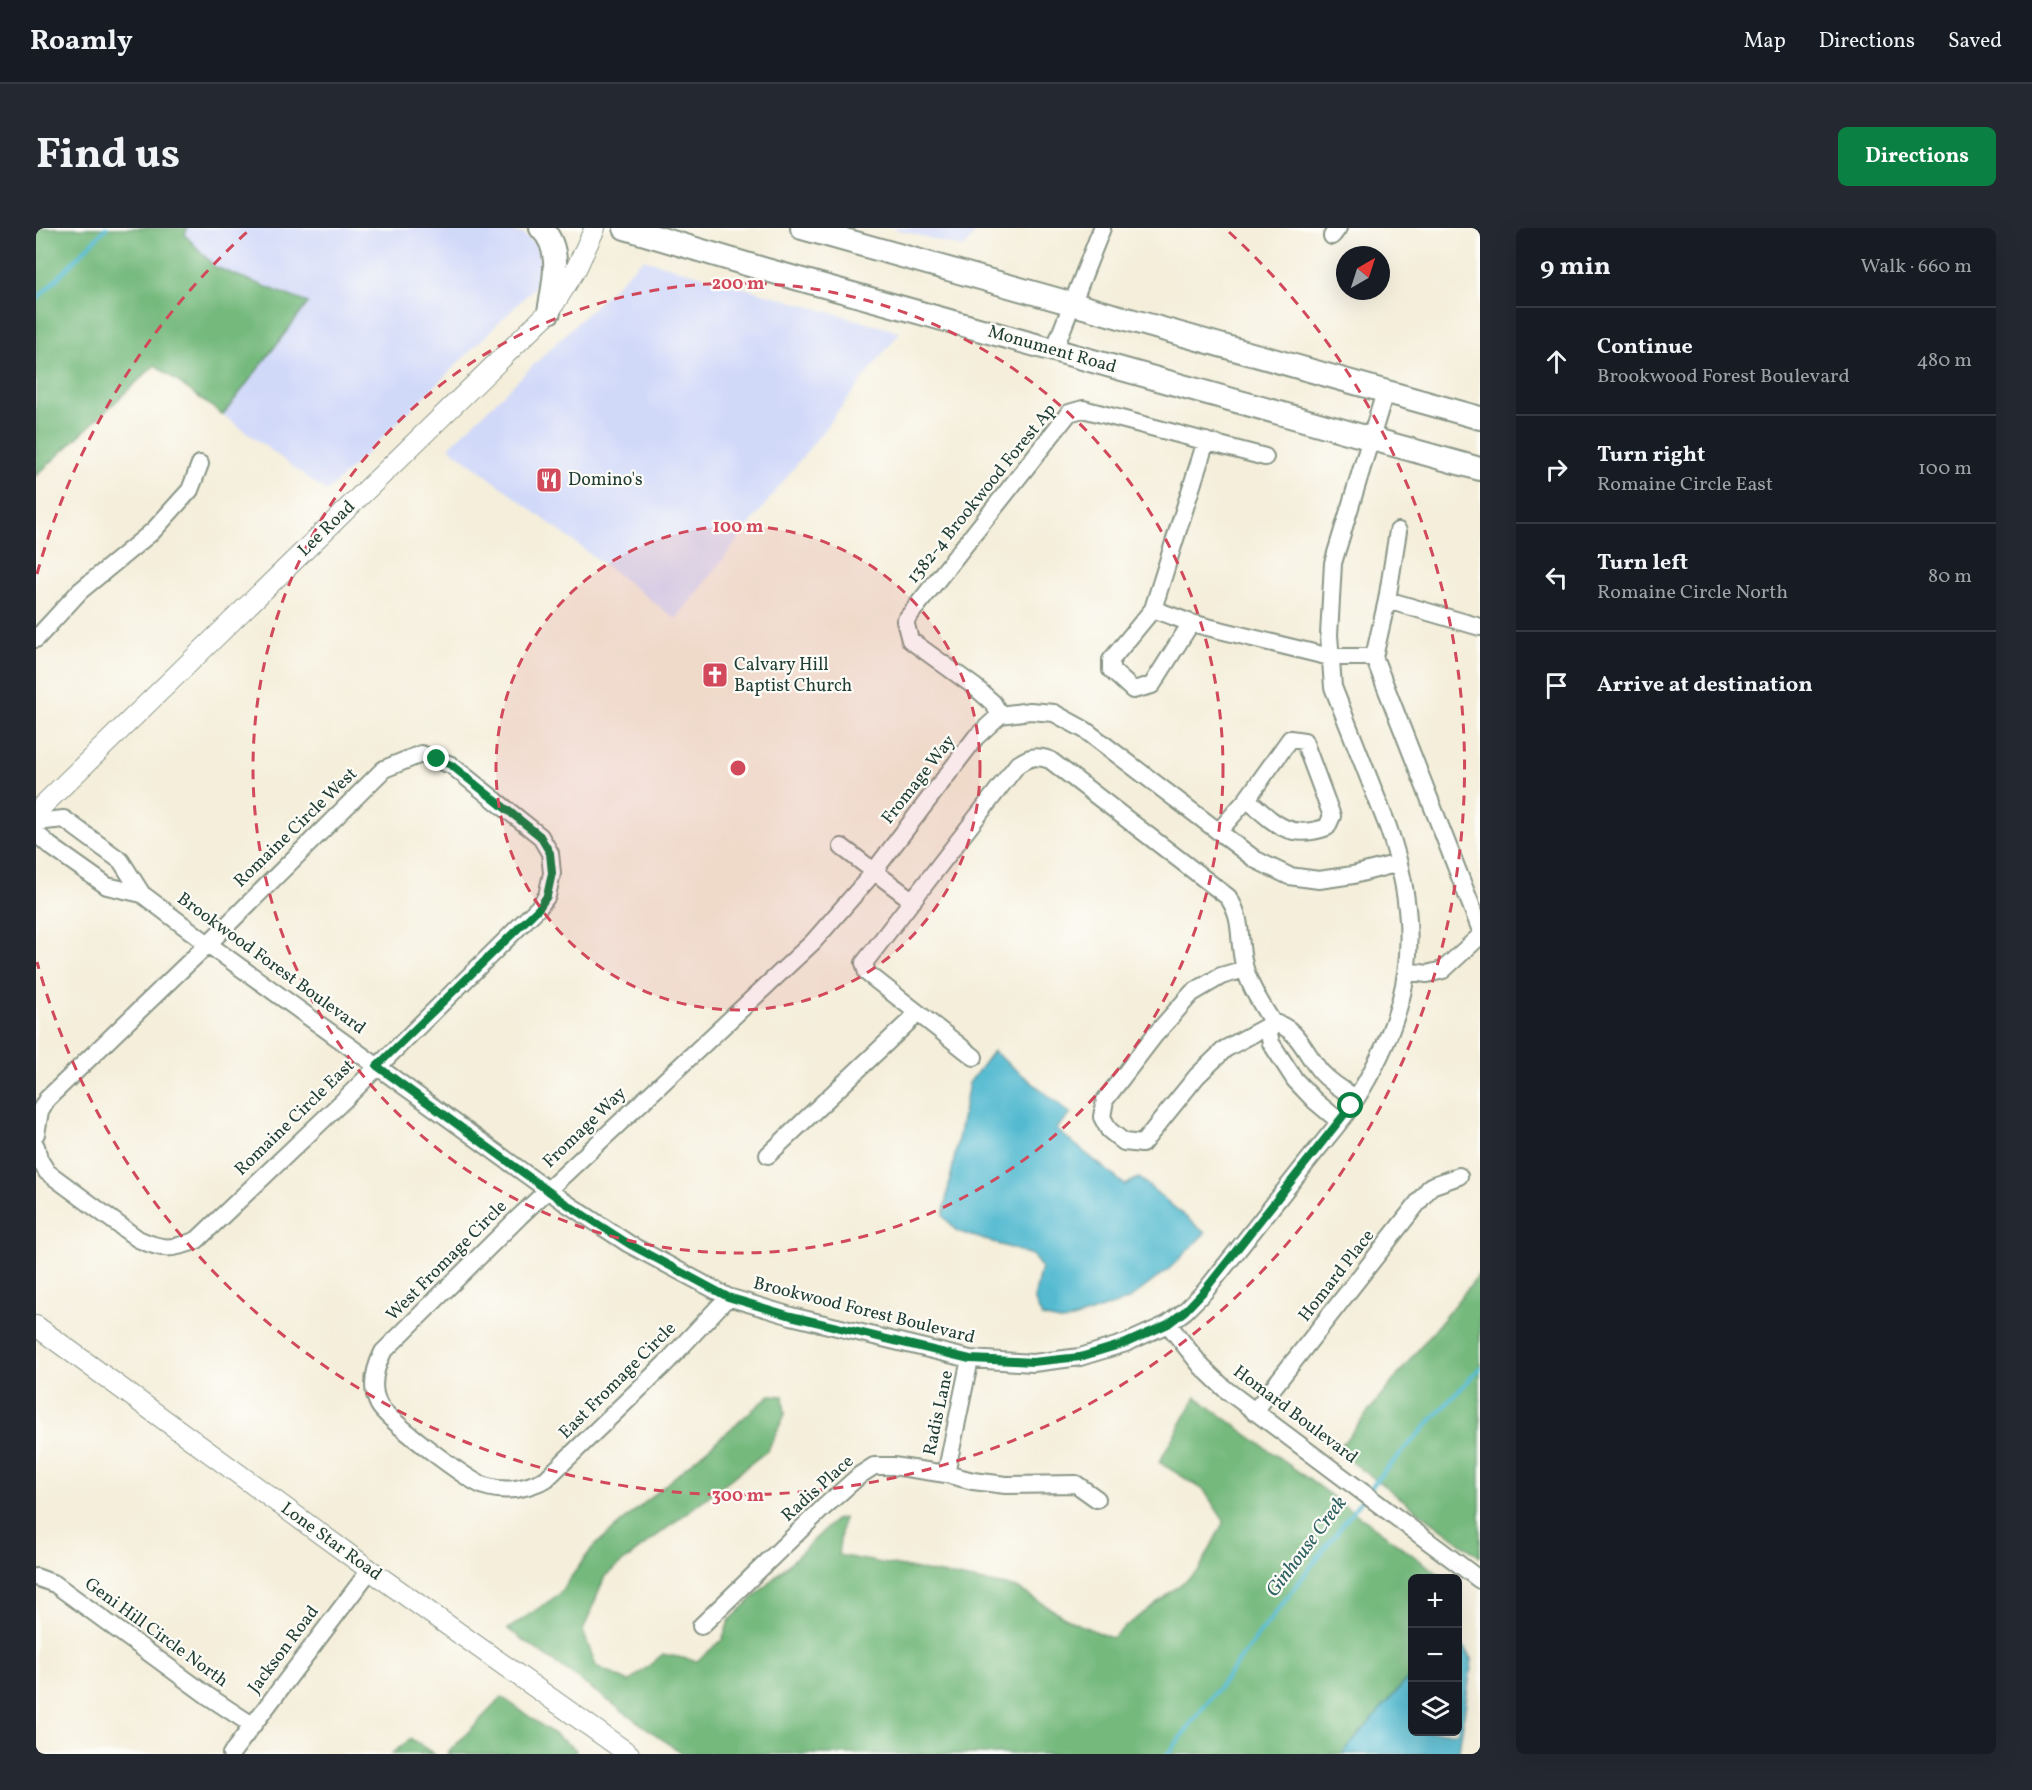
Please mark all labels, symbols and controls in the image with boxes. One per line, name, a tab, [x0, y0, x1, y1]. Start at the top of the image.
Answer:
text: Roamly	[30, 22, 133, 61]
text: Map	[1744, 27, 1786, 56]
text: Directions	[1819, 27, 1915, 56]
text: Saved	[1948, 27, 2002, 56]
text: Find us	[36, 127, 180, 186]
button: Directions	[1838, 127, 1996, 186]
north arrow	[1336, 246, 1390, 300]
text: 9 min	[1540, 249, 1611, 285]
text: Walk · 660 m	[1861, 253, 1972, 281]
text: 200 m	[712, 272, 764, 297]
street label: Monument Road	[985, 320, 1119, 380]
text: Continue	[1597, 332, 1693, 363]
icon: ahead	[1540, 345, 1573, 378]
text: 480 m	[1917, 347, 1972, 375]
text: Brookwood Forest Boulevard	[1597, 363, 1850, 391]
street label: 1382-4 Brookwood Forest Ap	[902, 399, 1062, 589]
text: Turn right	[1597, 440, 1705, 471]
icon: right	[1540, 453, 1573, 486]
text: 100 m	[1918, 455, 1972, 483]
restaurant icon: Domino's	[534, 465, 564, 495]
place label: Domino's	[568, 468, 643, 493]
text: Romaine Circle East	[1597, 471, 1773, 499]
street label: Lee Road	[293, 495, 361, 563]
text: 100 m	[713, 515, 763, 540]
text: Turn left	[1597, 548, 1688, 579]
icon: left	[1540, 561, 1573, 594]
text: 80 m	[1928, 563, 1972, 591]
text: Romaine Circle North	[1597, 579, 1788, 607]
place label: Calvary Hill Baptist Church	[734, 653, 853, 699]
church icon: Calvary Hill Baptist Church	[700, 660, 730, 690]
icon: arrive	[1540, 669, 1573, 702]
text: Arrive at destination	[1597, 670, 1813, 701]
street label: Fromage Way	[876, 730, 962, 830]
route end	[423, 745, 449, 771]
centre of rings	[728, 758, 748, 778]
street label: Romaine Circle West	[229, 762, 363, 894]
street label: Brookwood Forest Boulevard	[172, 887, 370, 1041]
street label: Romaine Circle East	[229, 1054, 361, 1182]
street label: Fromage Way	[538, 1082, 632, 1174]
route start	[1337, 1092, 1363, 1118]
street label: West Fromage Circle	[381, 1195, 513, 1327]
street label: Homard Place	[1293, 1225, 1381, 1327]
street label: Brookwood Forest Boulevard	[751, 1271, 977, 1351]
street label: East Fromage Circle	[554, 1317, 682, 1445]
street label: Homard Boulevard	[1228, 1360, 1362, 1470]
street label: Radis Lane	[918, 1368, 960, 1458]
street label: Radis Place	[776, 1450, 860, 1528]
text: 300 m	[712, 1484, 764, 1509]
water label: Ginhouse Creek	[1260, 1491, 1354, 1603]
street label: Lone Star Road	[275, 1497, 387, 1587]
street label: Geni Hill Circle North	[79, 1572, 233, 1694]
map controls	[1408, 1574, 1462, 1736]
button: +	[1408, 1574, 1462, 1628]
street label: Jackson Road	[243, 1601, 325, 1699]
button: −	[1408, 1628, 1462, 1682]
button: layers	[1408, 1682, 1462, 1736]

